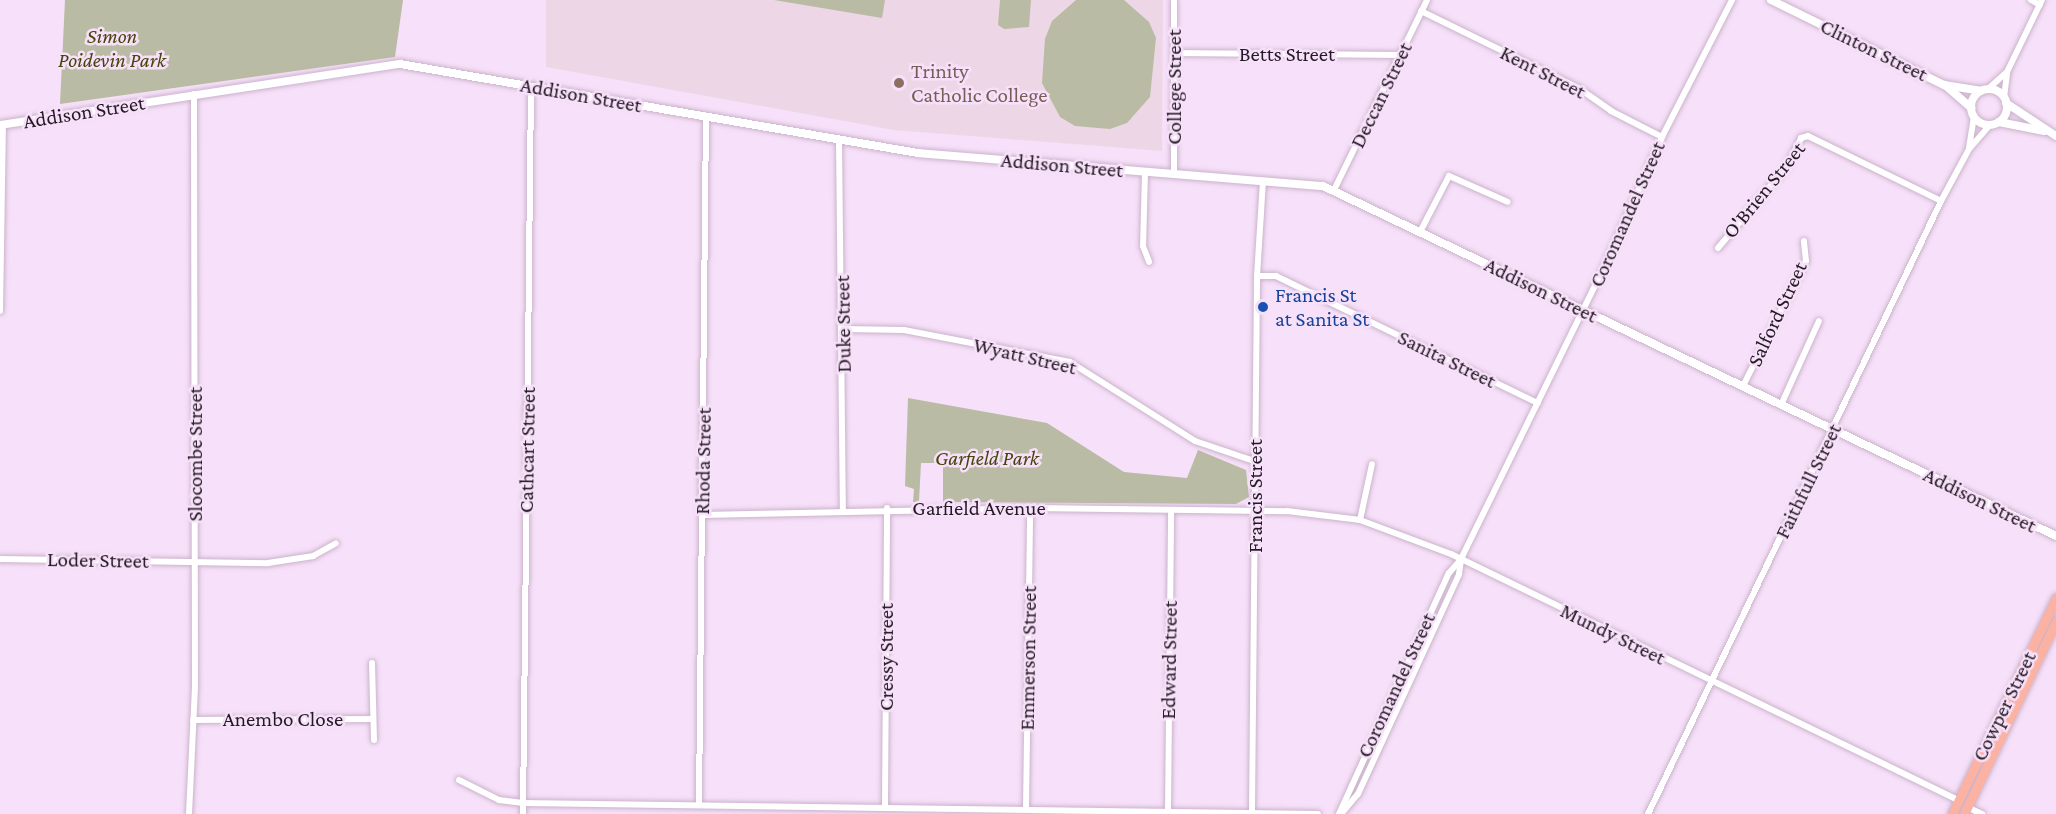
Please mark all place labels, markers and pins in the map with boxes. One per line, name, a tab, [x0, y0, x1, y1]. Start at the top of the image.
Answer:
place label: Trinity Catholic College	[911, 58, 1048, 108]
marker: Trinity Catholic College	[892, 76, 906, 90]
place label: Francis St at Sanita St	[1275, 282, 1369, 332]
marker: Francis St at Sanita St	[1256, 300, 1270, 314]

